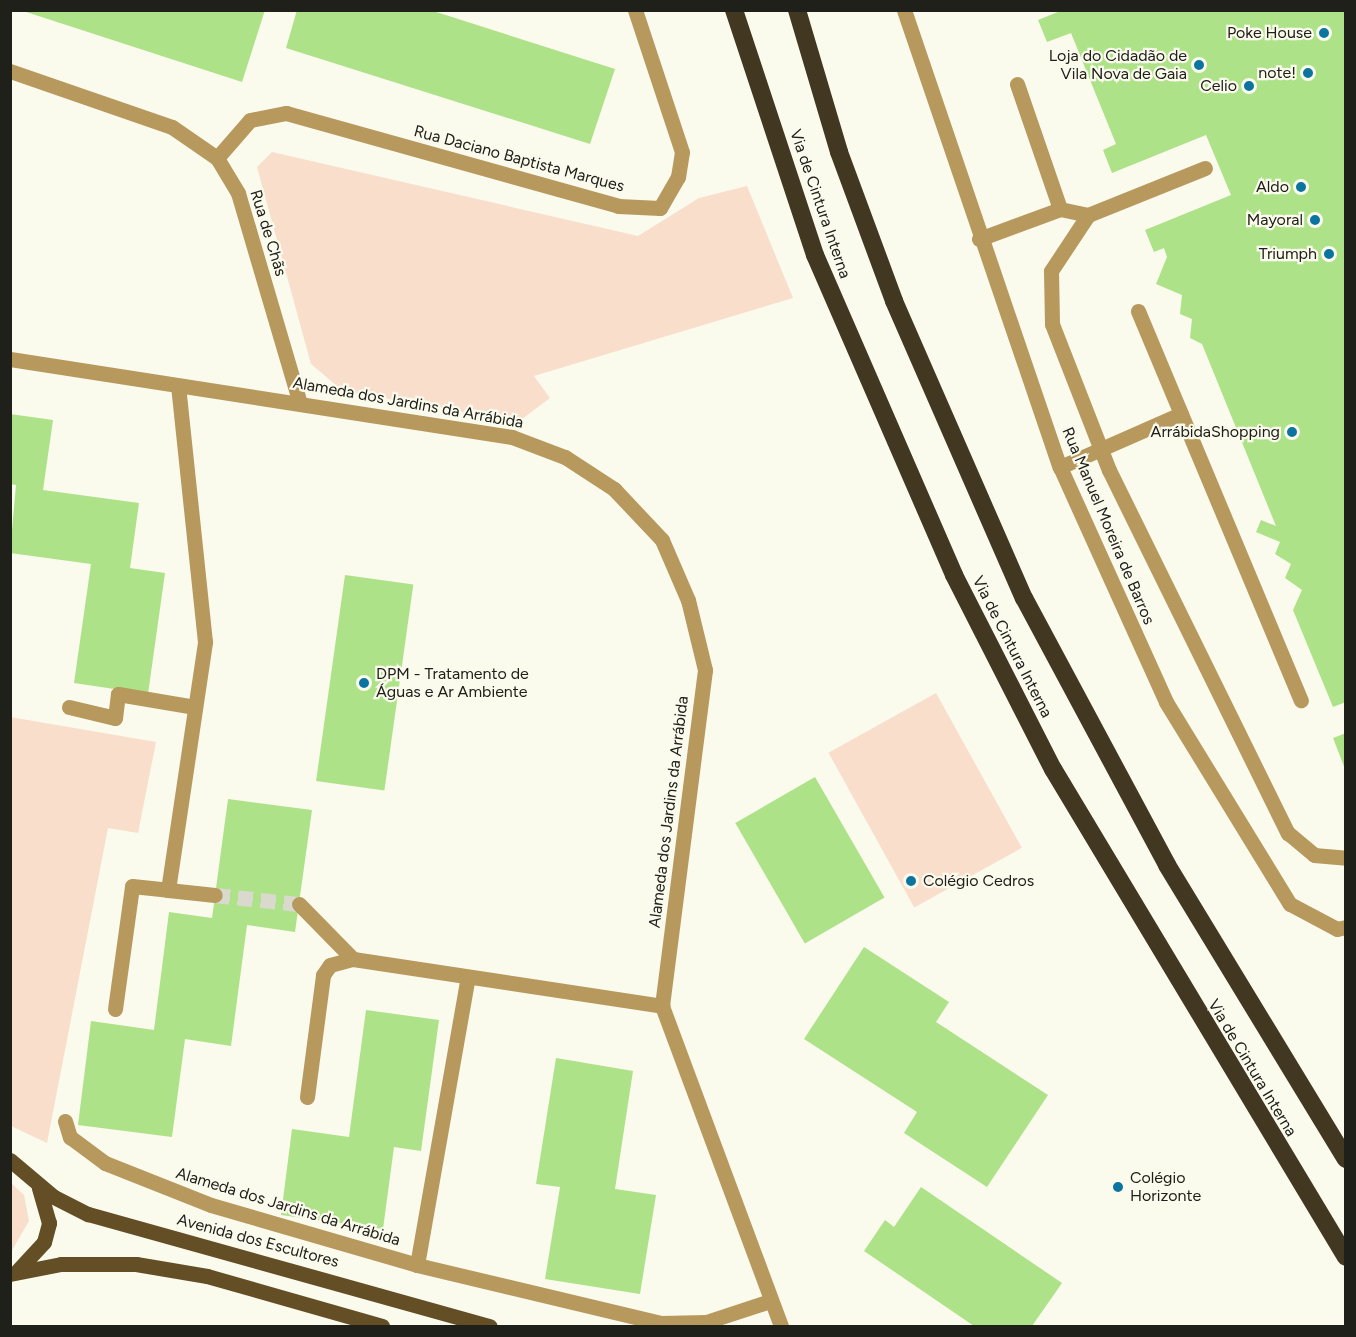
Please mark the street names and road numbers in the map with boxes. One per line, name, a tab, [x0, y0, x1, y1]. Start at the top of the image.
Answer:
street label: Rua Daciano Baptista Marques	[412, 122, 626, 196]
street label: Via de Cintura Interna	[786, 127, 854, 281]
street label: Rua de Chãs	[246, 188, 290, 278]
street label: Alameda dos Jardins da Arrábida	[291, 373, 525, 433]
street label: Rua Manuel Moreira de Barros	[1058, 424, 1158, 628]
street label: Via de Cintura Interna	[968, 573, 1056, 721]
street label: Alameda dos Jardins da Arrábida	[645, 695, 693, 929]
street label: Via de Cintura Interna	[1204, 996, 1300, 1140]
street label: Alameda dos Jardins da Arrábida	[174, 1164, 402, 1250]
street label: Avenida dos Escultores	[175, 1210, 341, 1272]

